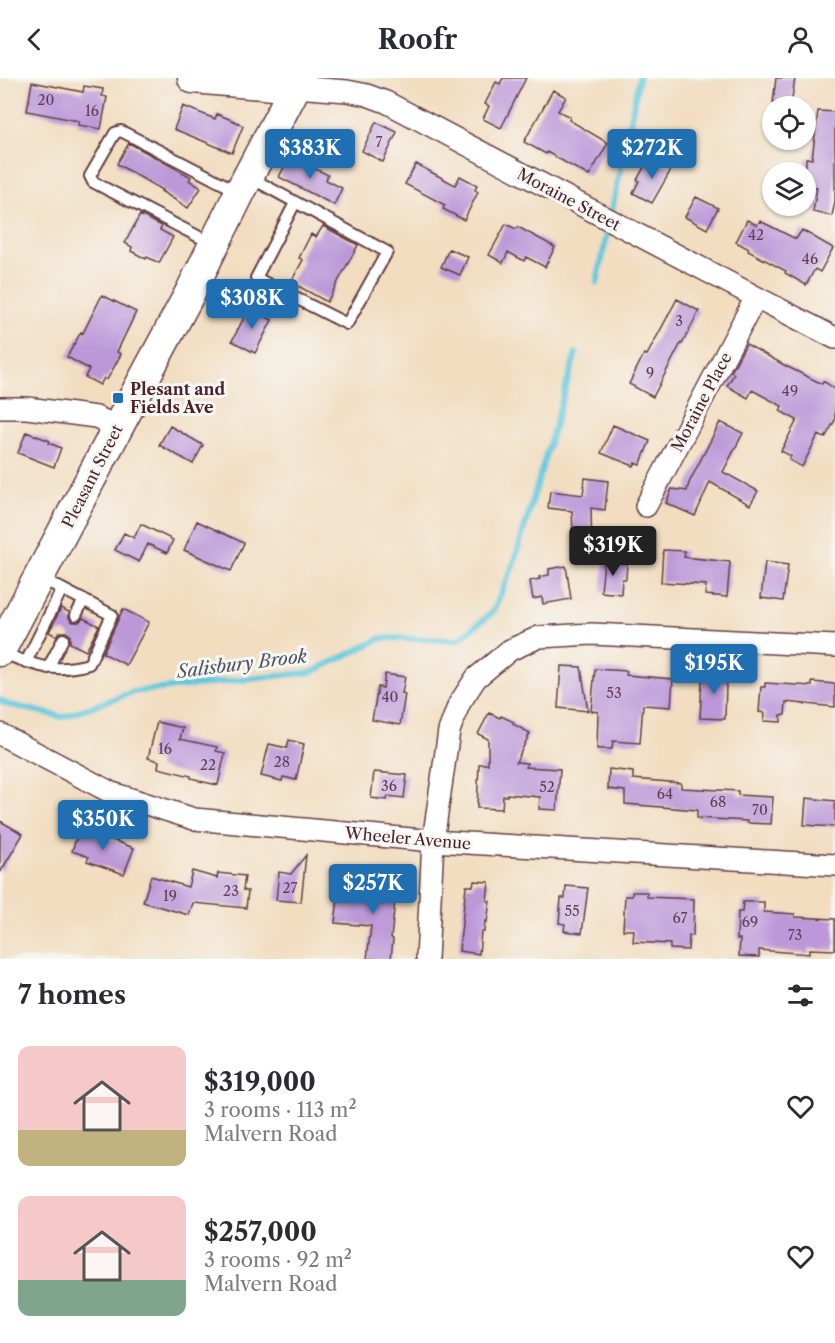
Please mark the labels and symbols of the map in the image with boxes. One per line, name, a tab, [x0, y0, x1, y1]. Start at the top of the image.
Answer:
house number: 20	[38, 91, 55, 109]
house number: 16	[85, 102, 99, 120]
pin: $383K	[268, 129, 352, 180]
pin: $272K	[610, 129, 694, 180]
house number: 7	[376, 133, 383, 151]
street label: Moraine Street	[514, 163, 624, 235]
house number: 42	[748, 226, 764, 244]
house number: 46	[802, 250, 818, 268]
pin: $308K	[210, 279, 294, 330]
house number: 3	[675, 312, 683, 330]
street label: Moraine Place	[666, 349, 736, 455]
house number: 9	[646, 364, 654, 382]
place label: Plesant and Fields Ave	[130, 379, 225, 417]
house number: 49	[782, 382, 798, 400]
marker: Plesant and Fields Ave	[111, 391, 125, 405]
street label: Pleasant Street	[57, 421, 127, 531]
pin: $319K	[571, 526, 655, 577]
pin: $195K	[672, 644, 756, 695]
water label: Salisbury Brook	[175, 645, 309, 683]
house number: 53	[606, 684, 622, 702]
house number: 40	[382, 688, 399, 706]
house number: 16	[158, 740, 172, 758]
house number: 28	[274, 753, 290, 771]
house number: 22	[200, 756, 216, 774]
house number: 36	[381, 777, 397, 795]
house number: 52	[539, 778, 555, 796]
house number: 64	[657, 785, 673, 803]
house number: 68	[710, 793, 726, 811]
pin: $350K	[61, 800, 145, 851]
house number: 70	[752, 801, 768, 819]
street label: Wheeler Avenue	[343, 822, 472, 853]
pin: $257K	[331, 864, 415, 915]
house number: 27	[283, 879, 298, 897]
house number: 23	[223, 882, 239, 900]
house number: 19	[163, 887, 177, 905]
house number: 55	[564, 902, 580, 920]
house number: 67	[673, 909, 688, 927]
house number: 69	[742, 913, 758, 931]
house number: 73	[788, 926, 802, 944]

